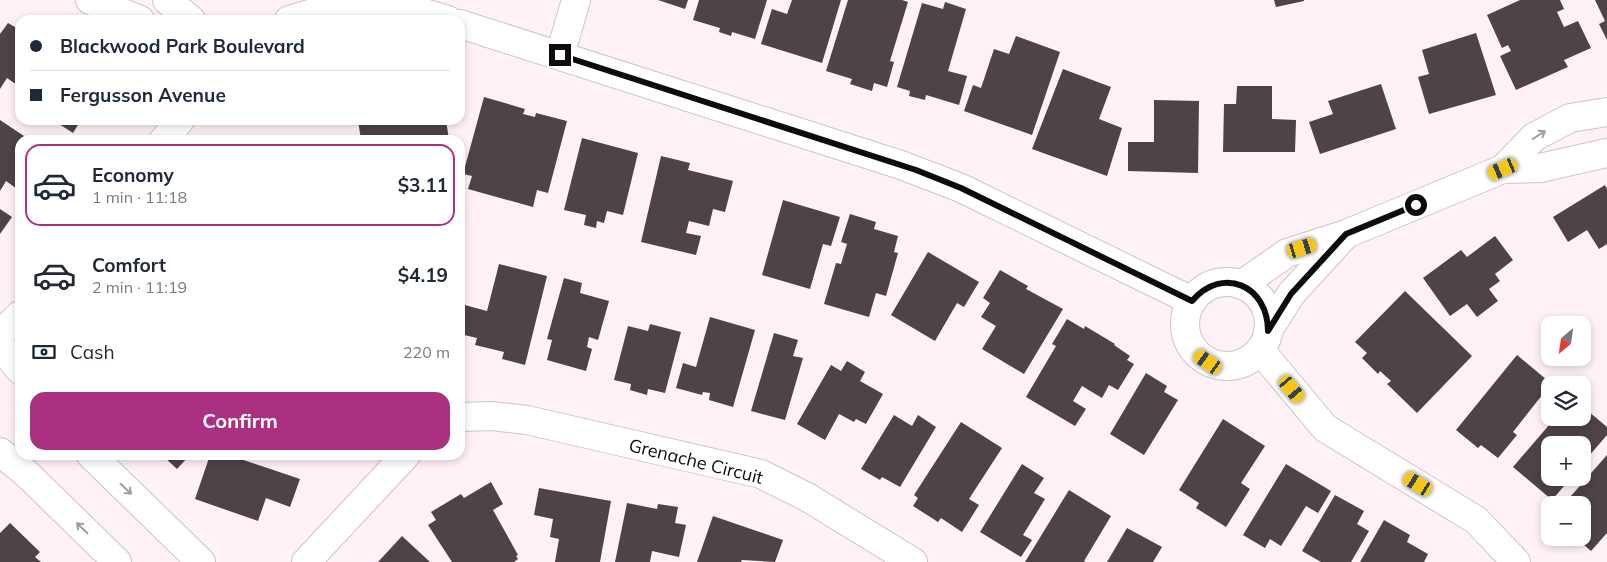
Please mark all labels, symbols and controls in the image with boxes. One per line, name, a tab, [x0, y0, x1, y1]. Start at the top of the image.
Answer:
text: Blackwood Park Boulevard	[60, 34, 305, 58]
route end	[549, 44, 571, 66]
text: Fergusson Avenue	[60, 83, 226, 107]
one-way arrow	[1531, 130, 1545, 140]
car	[1486, 156, 1519, 182]
icon: car	[32, 163, 77, 208]
text: Economy	[92, 163, 174, 187]
text: $3.11	[398, 173, 448, 197]
text: 1 min · 11:18	[92, 187, 187, 207]
route start	[1405, 194, 1427, 216]
car	[1285, 236, 1318, 260]
icon: car	[32, 253, 77, 298]
text: Comfort	[92, 253, 166, 277]
text: $4.19	[398, 263, 448, 287]
text: 2 min · 11:19	[92, 277, 187, 297]
north arrow	[1541, 316, 1591, 366]
map controls	[1541, 316, 1591, 546]
icon: cash	[30, 338, 58, 366]
text: Cash	[70, 340, 115, 364]
text: 220 m	[403, 342, 450, 362]
car	[1191, 347, 1224, 377]
car	[1276, 373, 1307, 405]
button: layers	[1541, 376, 1591, 426]
button: Confirm	[30, 392, 450, 450]
street label: Grenache Circuit	[626, 433, 766, 489]
button: +	[1541, 436, 1591, 486]
car	[1401, 470, 1434, 498]
one-way arrow	[120, 483, 132, 495]
button: −	[1541, 496, 1591, 546]
one-way arrow	[76, 522, 88, 534]

